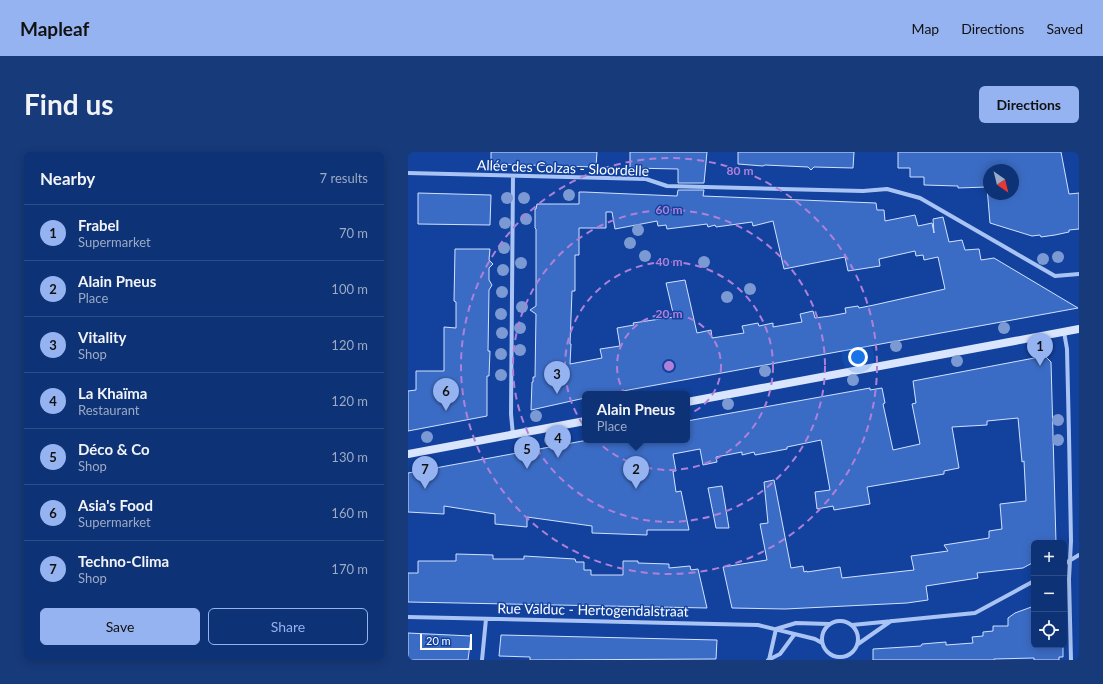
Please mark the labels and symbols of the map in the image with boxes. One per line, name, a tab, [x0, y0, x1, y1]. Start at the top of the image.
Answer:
street label: Allée des Colzas - Sloordelle	[477, 156, 649, 179]
text: 80 m	[727, 163, 753, 178]
north arrow	[983, 164, 1019, 200]
text: 60 m	[656, 202, 682, 217]
text: 40 m	[656, 254, 682, 269]
text: 20 m	[656, 306, 682, 321]
pin: 1	[1027, 333, 1053, 366]
your location	[848, 347, 868, 367]
centre of rings	[662, 359, 676, 373]
pin: 3	[544, 361, 570, 394]
pin: 6	[433, 378, 459, 411]
pin: 4	[545, 425, 571, 458]
pin: 5	[514, 436, 540, 469]
pin: 7	[412, 456, 438, 489]
pin: 2	[623, 456, 649, 489]
street label: Rue Valduc - Hertogendalstraat	[497, 599, 689, 620]
scale bar	[420, 632, 472, 651]

